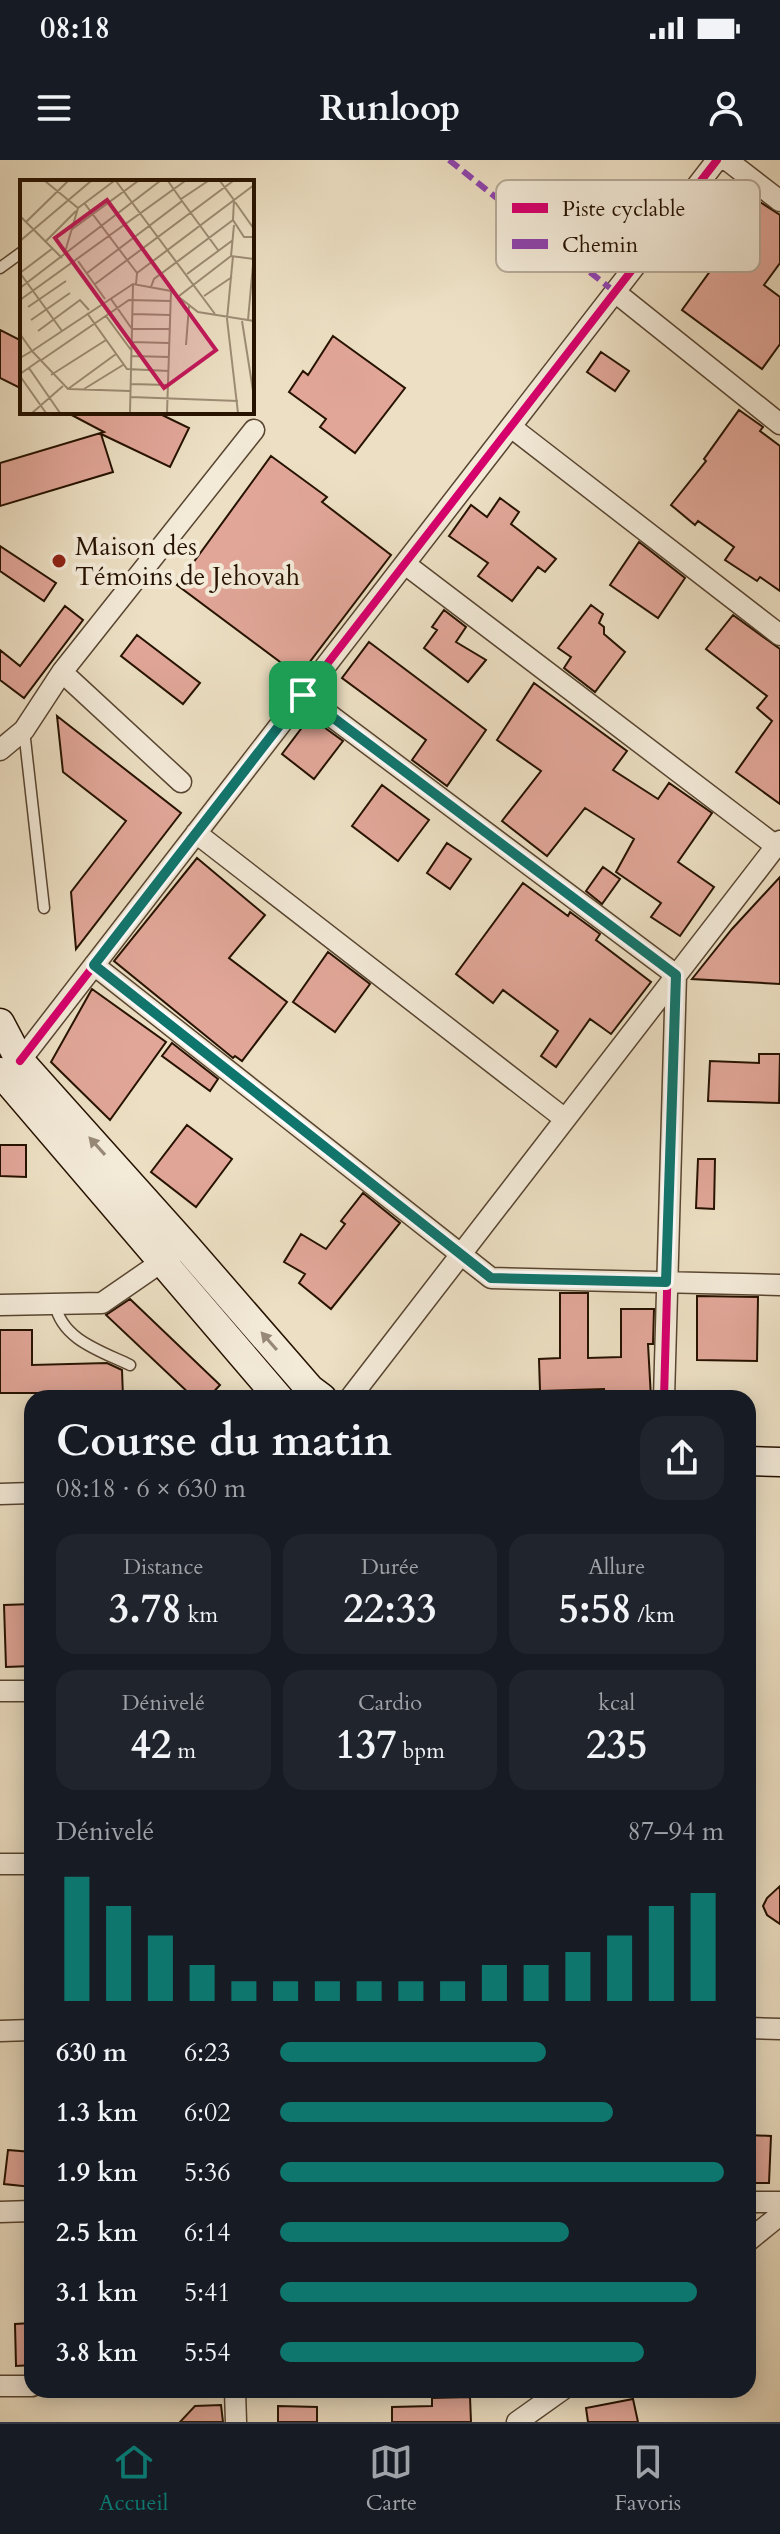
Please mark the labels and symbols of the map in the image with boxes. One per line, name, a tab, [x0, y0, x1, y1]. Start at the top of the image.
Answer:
inset map	[20, 180, 254, 414]
legend	[496, 180, 760, 272]
text: Piste cyclable	[562, 194, 686, 224]
text: Chemin	[562, 230, 639, 260]
place label: Maison des Témoins de Jehovah	[75, 529, 300, 594]
marker: Maison des Témoins de Jehovah	[50, 552, 68, 570]
pin	[269, 661, 337, 729]
one-way arrow	[88, 1137, 106, 1156]
one-way arrow	[261, 1332, 278, 1352]

